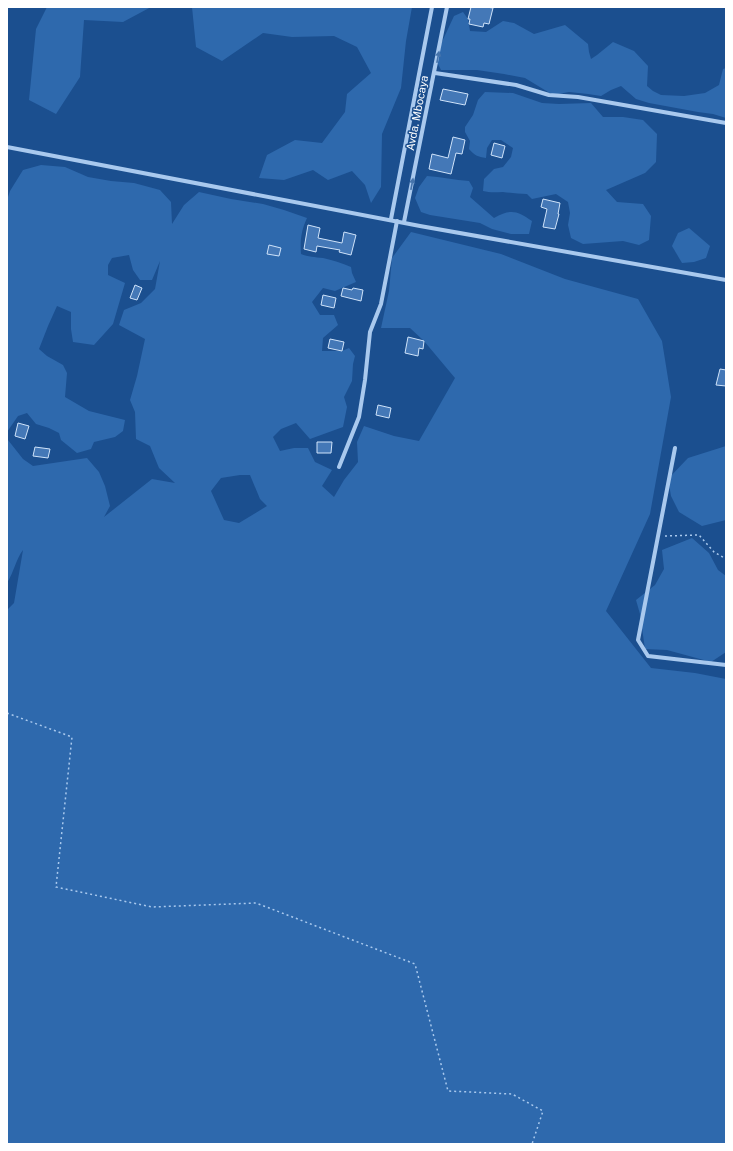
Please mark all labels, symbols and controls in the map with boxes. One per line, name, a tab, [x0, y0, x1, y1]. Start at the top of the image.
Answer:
one-way arrow	[435, 51, 441, 63]
street label: Avda. Mbocaya	[404, 74, 430, 152]
one-way arrow	[409, 178, 415, 190]

